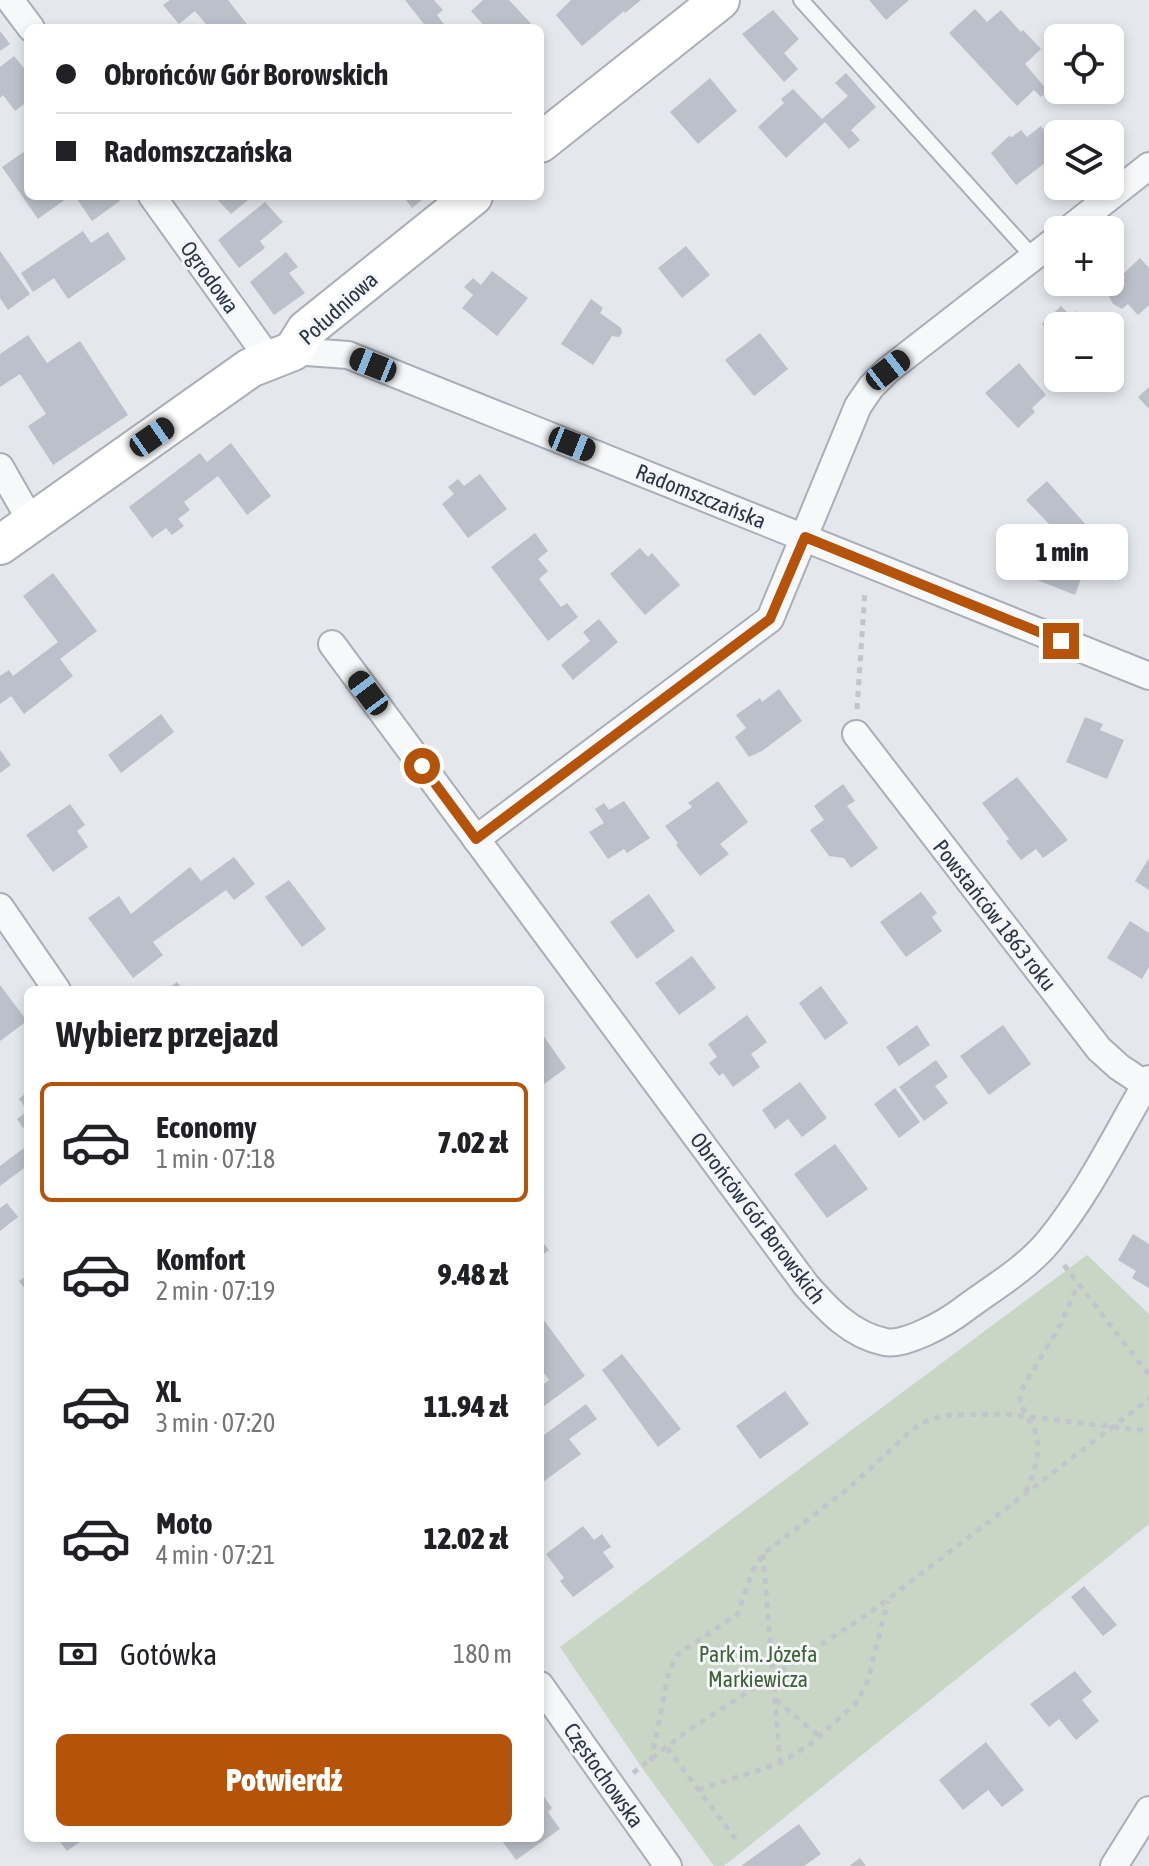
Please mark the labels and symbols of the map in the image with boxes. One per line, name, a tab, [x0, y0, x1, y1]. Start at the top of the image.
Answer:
street label: Ogrodowa	[175, 236, 245, 318]
street label: Południowa	[293, 266, 383, 350]
car	[346, 345, 400, 385]
car	[862, 346, 914, 394]
car	[125, 413, 179, 461]
car	[545, 424, 599, 464]
street label: Radomszczańska	[632, 458, 770, 534]
callout: 1 min	[995, 525, 1127, 581]
route end	[1043, 623, 1079, 659]
car	[344, 667, 392, 719]
route start	[404, 748, 440, 784]
street label: Powstańców 1863 roku	[928, 834, 1062, 996]
street label: Obrońców Gór Borowskich	[685, 1127, 831, 1309]
park label: Park im. Józefa Markiewicza	[699, 1641, 817, 1692]
street label: Częstochowska	[558, 1718, 650, 1832]

